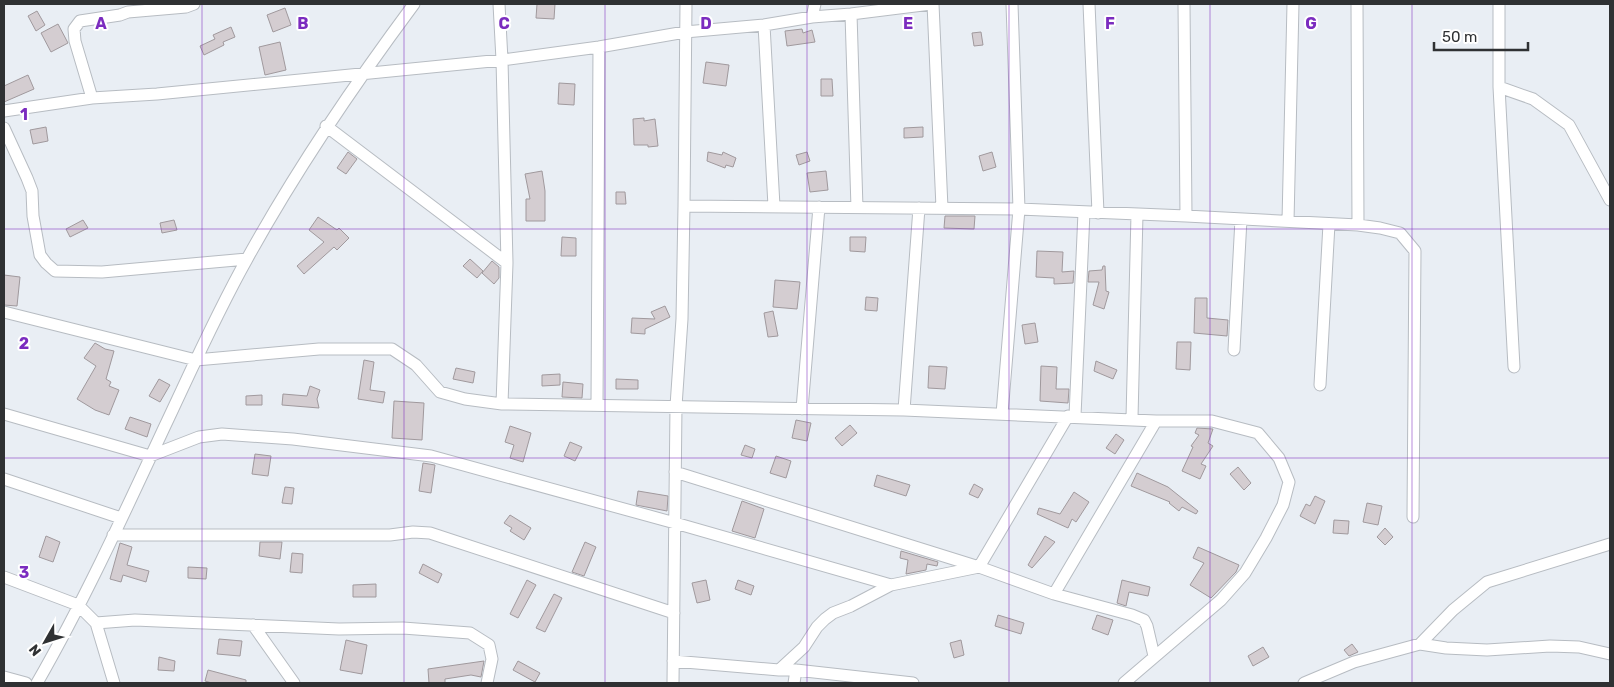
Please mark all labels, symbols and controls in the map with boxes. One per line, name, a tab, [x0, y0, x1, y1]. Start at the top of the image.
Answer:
text: A	[95, 14, 107, 33]
text: B	[297, 14, 309, 33]
text: C	[498, 14, 510, 33]
text: D	[700, 14, 712, 33]
text: E	[903, 14, 913, 33]
text: F	[1105, 14, 1115, 33]
text: G	[1305, 14, 1317, 33]
scale bar	[1434, 20, 1528, 52]
text: 50 m	[1442, 28, 1477, 46]
text: 1	[20, 105, 28, 124]
text: 2	[19, 334, 29, 353]
text: 3	[19, 563, 29, 582]
north arrow	[20, 617, 70, 667]
text: N	[26, 641, 45, 659]

